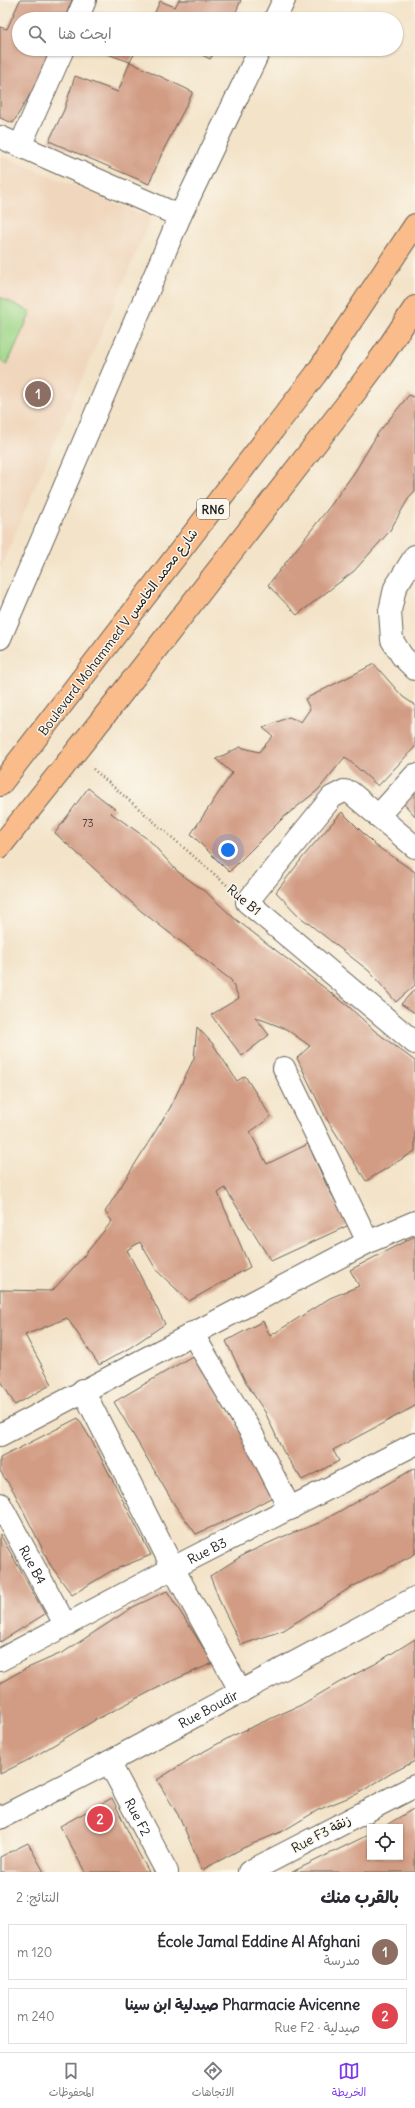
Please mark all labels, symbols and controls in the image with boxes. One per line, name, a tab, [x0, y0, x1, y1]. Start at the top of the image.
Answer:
search box	[12, 12, 403, 56]
icon: search	[26, 23, 48, 45]
text: ابحث هنا	[58, 24, 112, 43]
pin: 1	[25, 379, 51, 409]
road number: RN6	[197, 499, 229, 519]
street label: Boulevard Mohammed V شارع محمد الخامس	[35, 525, 202, 739]
house number: 73	[82, 816, 94, 830]
your location	[218, 840, 238, 860]
street label: Rue B1	[223, 881, 265, 919]
street label: Rue B3	[184, 1534, 229, 1568]
street label: Rue B4	[15, 1542, 50, 1587]
street label: Rue Boudir	[175, 1686, 241, 1732]
street label: Rue F2	[121, 1795, 155, 1839]
pin: 2	[87, 1804, 113, 1834]
street label: Rue F3 زنقة	[288, 1811, 354, 1857]
map controls	[367, 1824, 403, 1860]
button: locate	[367, 1824, 403, 1860]
text: بالقرب منك	[320, 1886, 399, 1908]
text: النتائج: 2	[16, 1889, 59, 1906]
text: École Jamal Eddine Al Afghani	[157, 1932, 360, 1951]
text: 120 m	[17, 1944, 52, 1961]
text: 1	[382, 1944, 388, 1961]
text: مدرسة	[324, 1952, 360, 1969]
text: Pharmacie Avicenne صيدلية ابن سينا	[125, 1995, 360, 2014]
text: 240 m	[17, 2008, 55, 2025]
text: 2	[381, 2008, 389, 2025]
text: صيدلية · Rue F2	[274, 2019, 360, 2036]
tab: المحفوظات	[49, 2060, 94, 2102]
tab: الاتجاهات	[192, 2060, 234, 2102]
tab: الخريطة	[332, 2060, 366, 2102]

